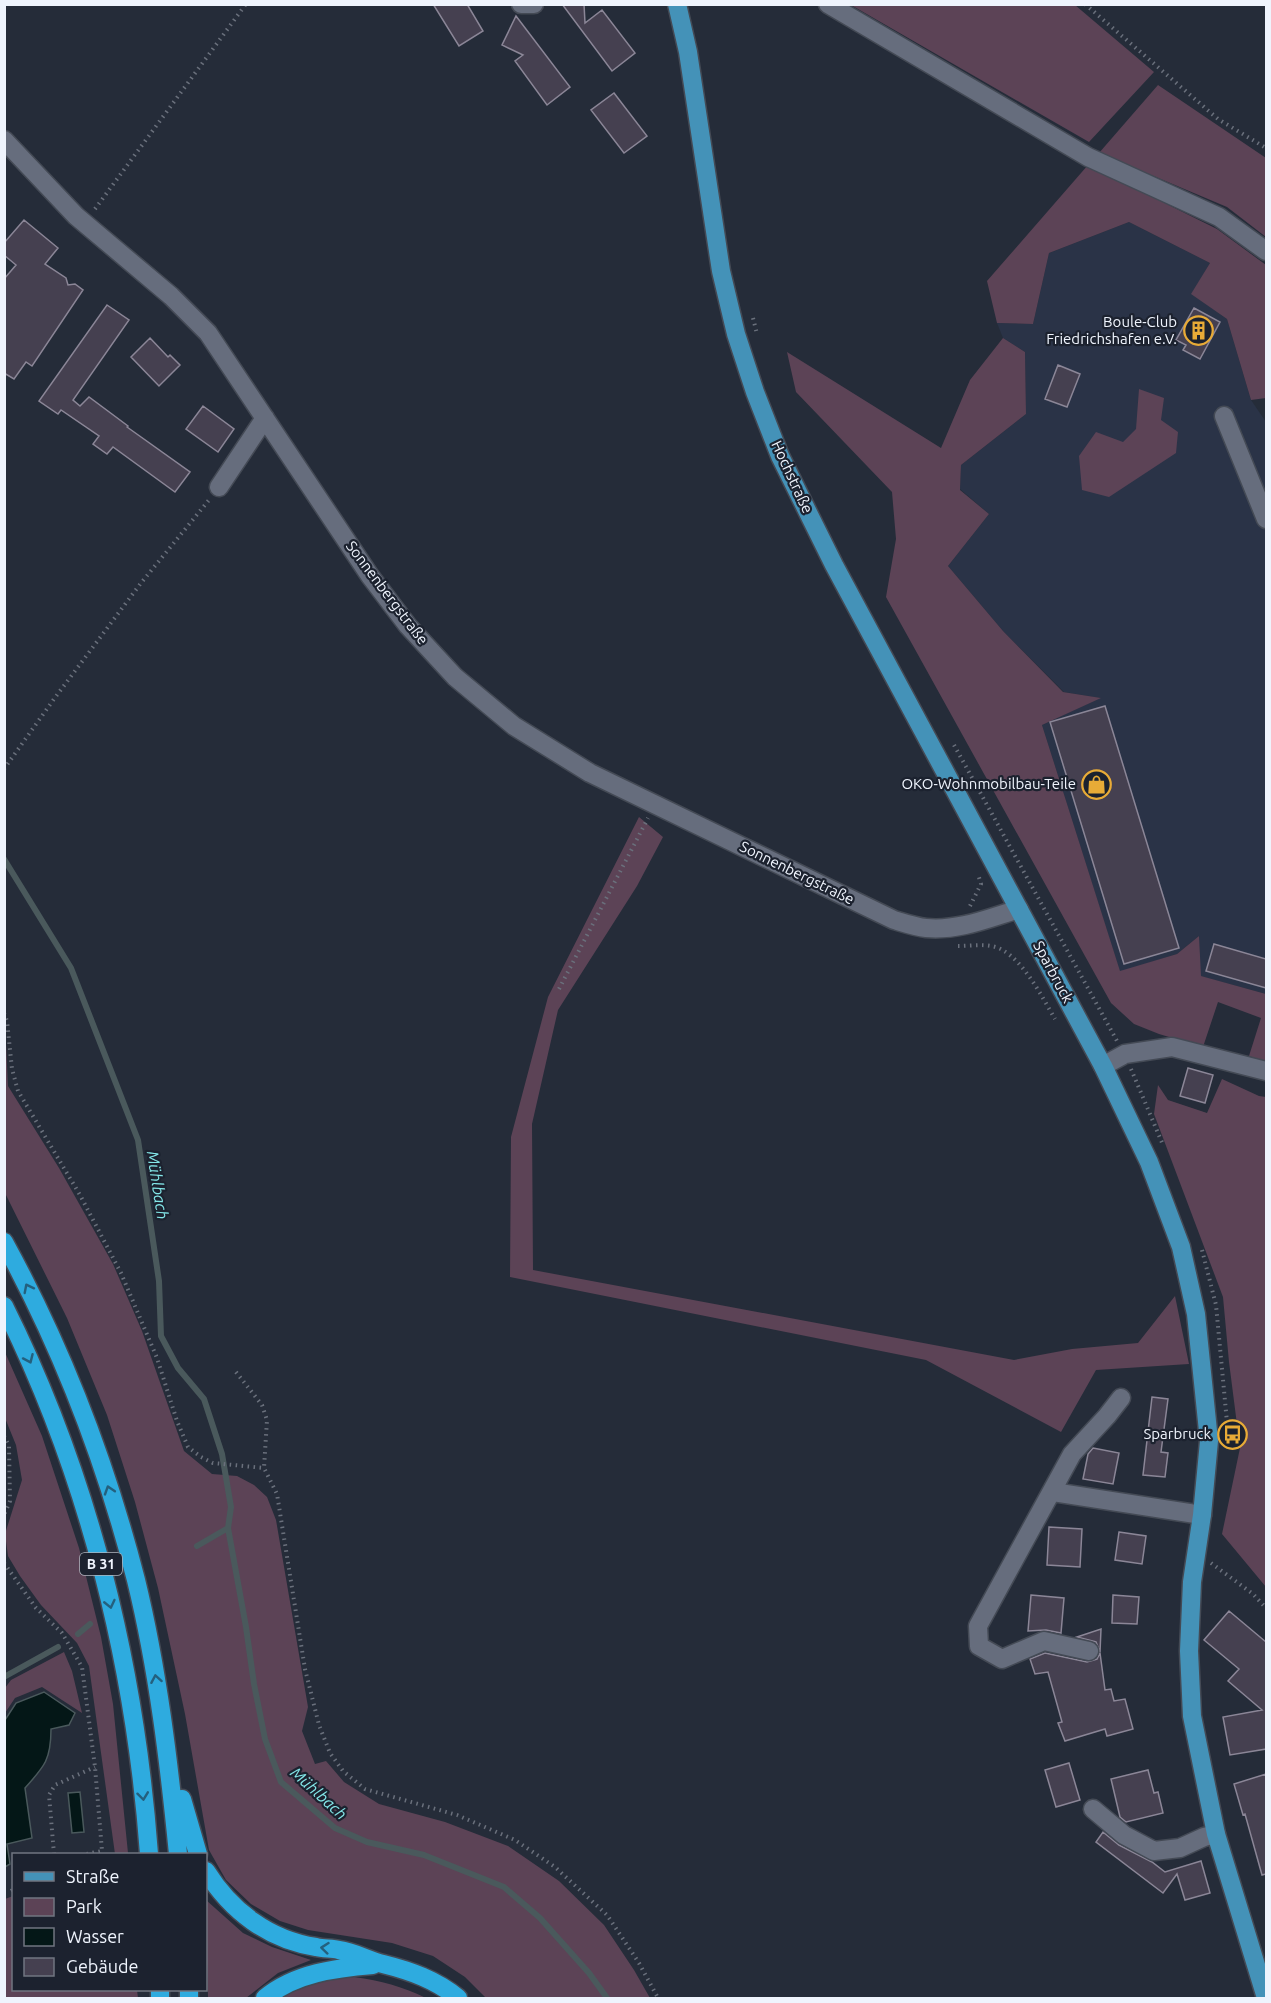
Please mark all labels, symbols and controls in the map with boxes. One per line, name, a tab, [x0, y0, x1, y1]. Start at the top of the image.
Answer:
place label: Boule-Club Friedrichshafen e.V.	[1046, 313, 1177, 347]
building icon: Boule-Club Friedrichshafen e.V.	[1182, 315, 1214, 347]
street label: Hochstraße	[768, 438, 817, 516]
street label: Sonnenbergstraße	[343, 538, 432, 648]
shop icon: OKO-Wohnmobilbau-Teile	[1081, 768, 1113, 800]
place label: OKO-Wohnmobilbau-Teile	[901, 775, 1076, 792]
street label: Sonnenbergstraße	[737, 837, 857, 908]
street label: Sparbruck	[1030, 938, 1077, 1006]
water label: Mühlbach	[144, 1149, 172, 1221]
one-way arrow	[24, 1284, 36, 1295]
one-way arrow	[22, 1353, 34, 1364]
bus stop icon: Sparbruck	[1216, 1418, 1248, 1450]
place label: Sparbruck	[1143, 1425, 1211, 1442]
one-way arrow	[104, 1485, 117, 1496]
road number: B 31	[80, 1553, 122, 1575]
one-way arrow	[103, 1598, 116, 1608]
one-way arrow	[150, 1674, 163, 1684]
water label: Mühlbach	[287, 1763, 351, 1823]
one-way arrow	[136, 1791, 149, 1800]
legend	[12, 1853, 207, 1991]
text: Straße	[66, 1866, 119, 1886]
text: Park	[66, 1896, 102, 1916]
text: Wasser	[66, 1926, 124, 1946]
one-way arrow	[321, 1942, 330, 1955]
text: Gebäude	[66, 1956, 138, 1976]

